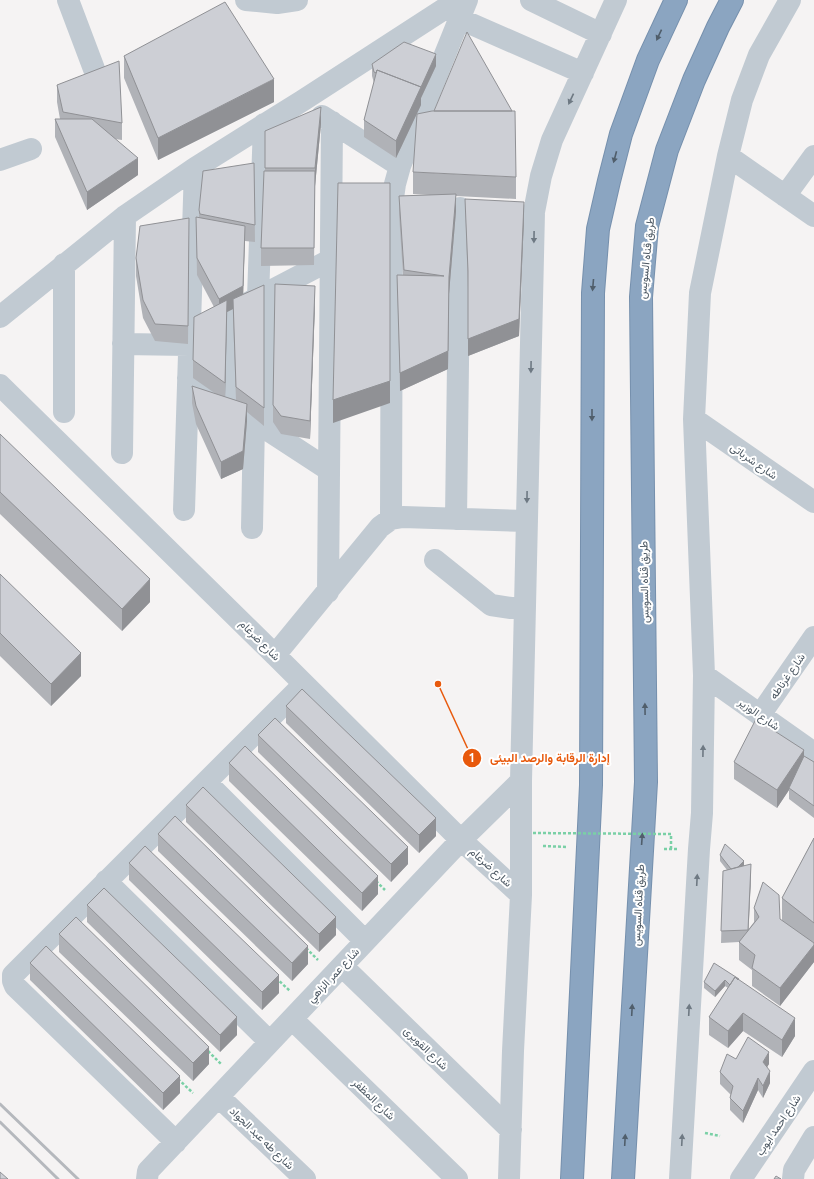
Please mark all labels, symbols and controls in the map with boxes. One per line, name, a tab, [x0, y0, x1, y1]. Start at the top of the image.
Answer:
one-way arrow	[656, 30, 662, 41]
one-way arrow	[568, 94, 574, 105]
one-way arrow	[612, 152, 618, 164]
street label: طريق قناه السويس	[636, 217, 657, 300]
one-way arrow	[531, 231, 537, 244]
one-way arrow	[590, 279, 597, 291]
one-way arrow	[527, 361, 534, 373]
one-way arrow	[589, 409, 595, 422]
street label: شارع شرباتى	[727, 441, 780, 483]
one-way arrow	[524, 491, 530, 504]
street label: طريق قناه السويس	[637, 541, 652, 623]
street label: شارع ضرغام	[236, 617, 283, 664]
street label: شارع غرناطه	[767, 651, 809, 702]
street label: شارع الوزير	[734, 695, 782, 734]
one-way arrow	[642, 702, 648, 715]
one-way arrow	[700, 744, 706, 757]
callout: إدارة الرقابة والرصد البيئى	[462, 746, 618, 770]
text: 1	[469, 751, 475, 764]
text: إدارة الرقابة والرصد البيئى	[490, 751, 610, 766]
one-way arrow	[638, 832, 645, 845]
street label: شارع ضرغام	[466, 845, 515, 891]
street label: طريق قناه السويس	[630, 864, 647, 946]
one-way arrow	[693, 874, 700, 887]
street label: شارع عمر الزاهي	[305, 945, 364, 1007]
one-way arrow	[629, 1004, 636, 1016]
one-way arrow	[686, 1004, 693, 1016]
street label: شارع القويرى	[400, 1024, 451, 1074]
street label: شارع المظفر	[348, 1075, 398, 1124]
street label: شارع احمد ايوب	[753, 1092, 804, 1159]
street label: شارع طه عبد الجواد	[226, 1105, 297, 1173]
one-way arrow	[622, 1134, 629, 1146]
one-way arrow	[678, 1134, 685, 1146]

